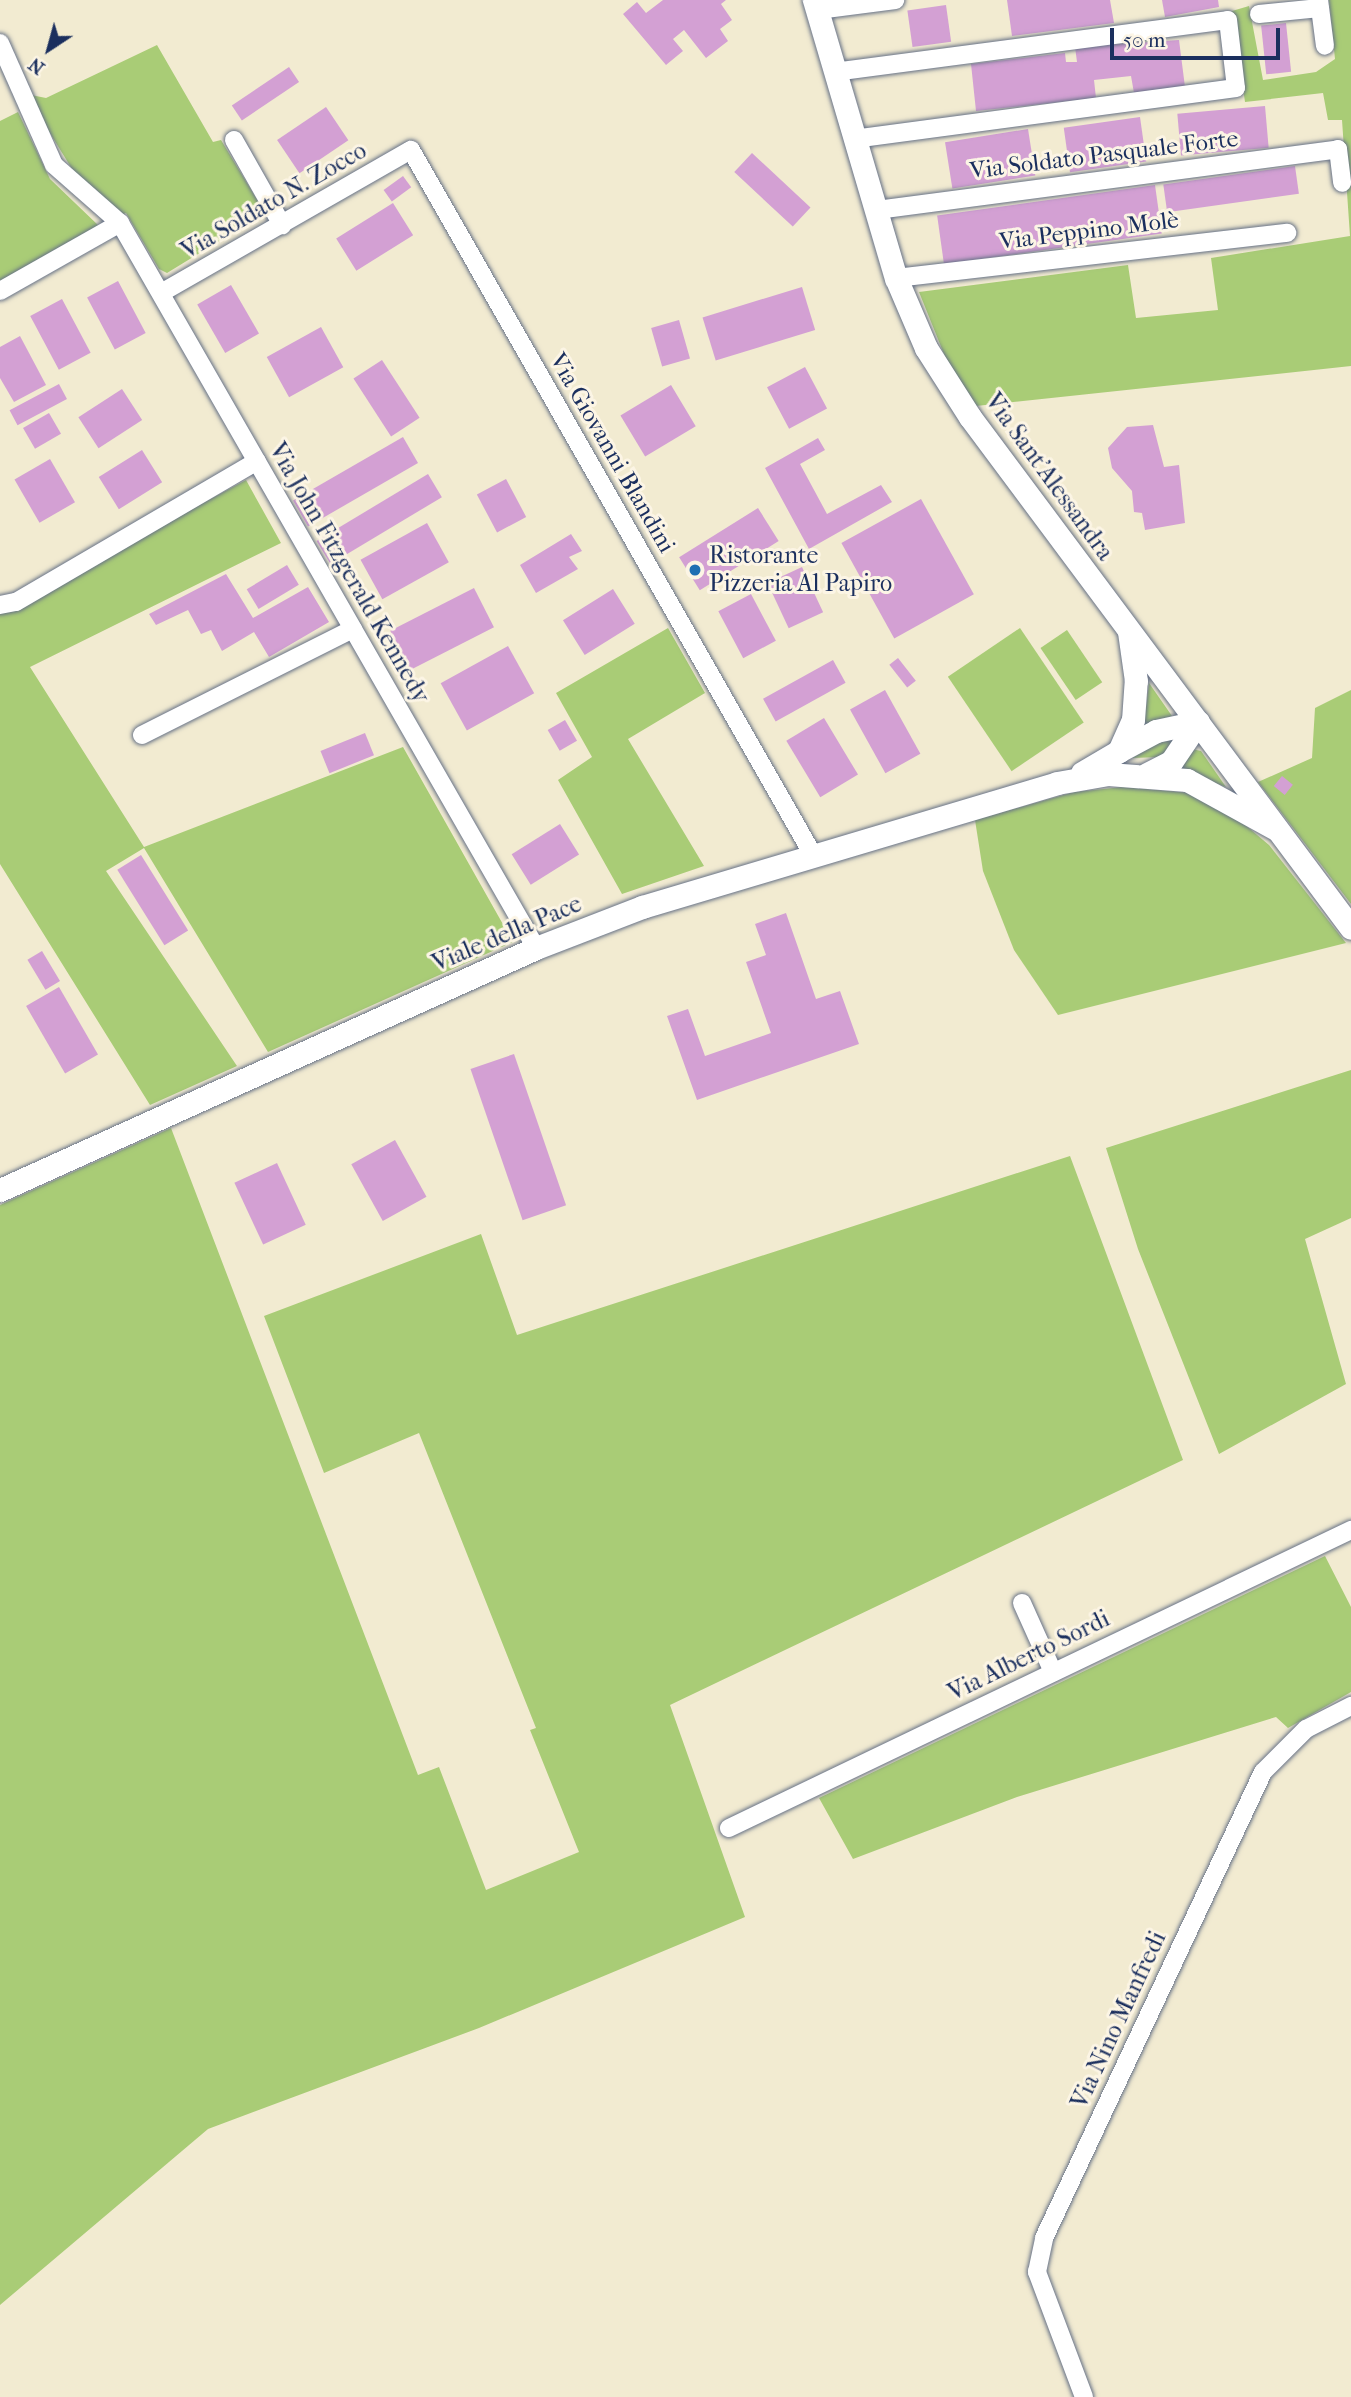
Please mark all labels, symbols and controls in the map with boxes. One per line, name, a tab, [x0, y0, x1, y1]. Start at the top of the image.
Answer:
north arrow	[14, 14, 84, 84]
scale bar	[1113, 14, 1283, 58]
text: 50 m	[1123, 28, 1166, 52]
text: N	[24, 53, 49, 79]
street label: Via Soldato Pasquale Forte	[968, 124, 1240, 186]
street label: Via Soldato N. Zocco	[176, 136, 372, 266]
street label: Via Peppino Molè	[998, 206, 1180, 256]
street label: Via Giovanni Blandini	[543, 348, 681, 558]
street label: Via Sant'Alessandra	[979, 388, 1119, 566]
street label: Via John Fitzgerald Kennedy	[263, 438, 435, 708]
place label: Ristorante Pizzeria Al Papiro	[709, 542, 892, 598]
marker: Ristorante Pizzeria Al Papiro	[687, 562, 703, 578]
street label: Viale della Pace	[428, 890, 586, 978]
street label: Via Alberto Sordi	[944, 1604, 1114, 1708]
street label: Via Nino Manfredi	[1065, 1927, 1173, 2113]

